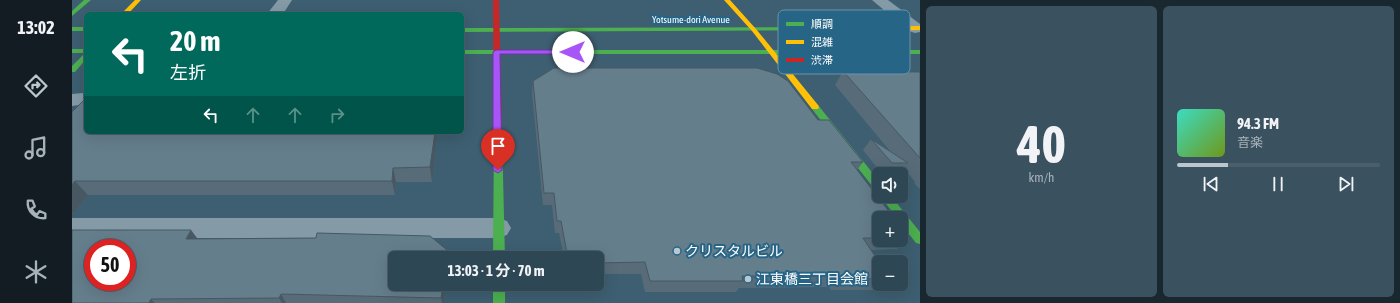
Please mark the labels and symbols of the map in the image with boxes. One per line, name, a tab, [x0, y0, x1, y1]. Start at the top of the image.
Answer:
legend	[778, 10, 910, 74]
street label: Yotsume-dori Avenue	[652, 14, 730, 25]
text: 順調	[811, 18, 833, 30]
position arrow	[552, 31, 594, 73]
text: 混雑	[811, 36, 833, 48]
text: 渋滞	[811, 54, 833, 66]
pin	[481, 129, 515, 170]
speed limit sign: 50	[84, 239, 136, 291]
place label: クリスタルビル	[685, 243, 783, 259]
marker: クリスタルビル	[672, 246, 682, 256]
place label: 江東橋三丁目会館	[756, 271, 868, 287]
marker: 江東橋三丁目会館	[743, 274, 753, 284]

